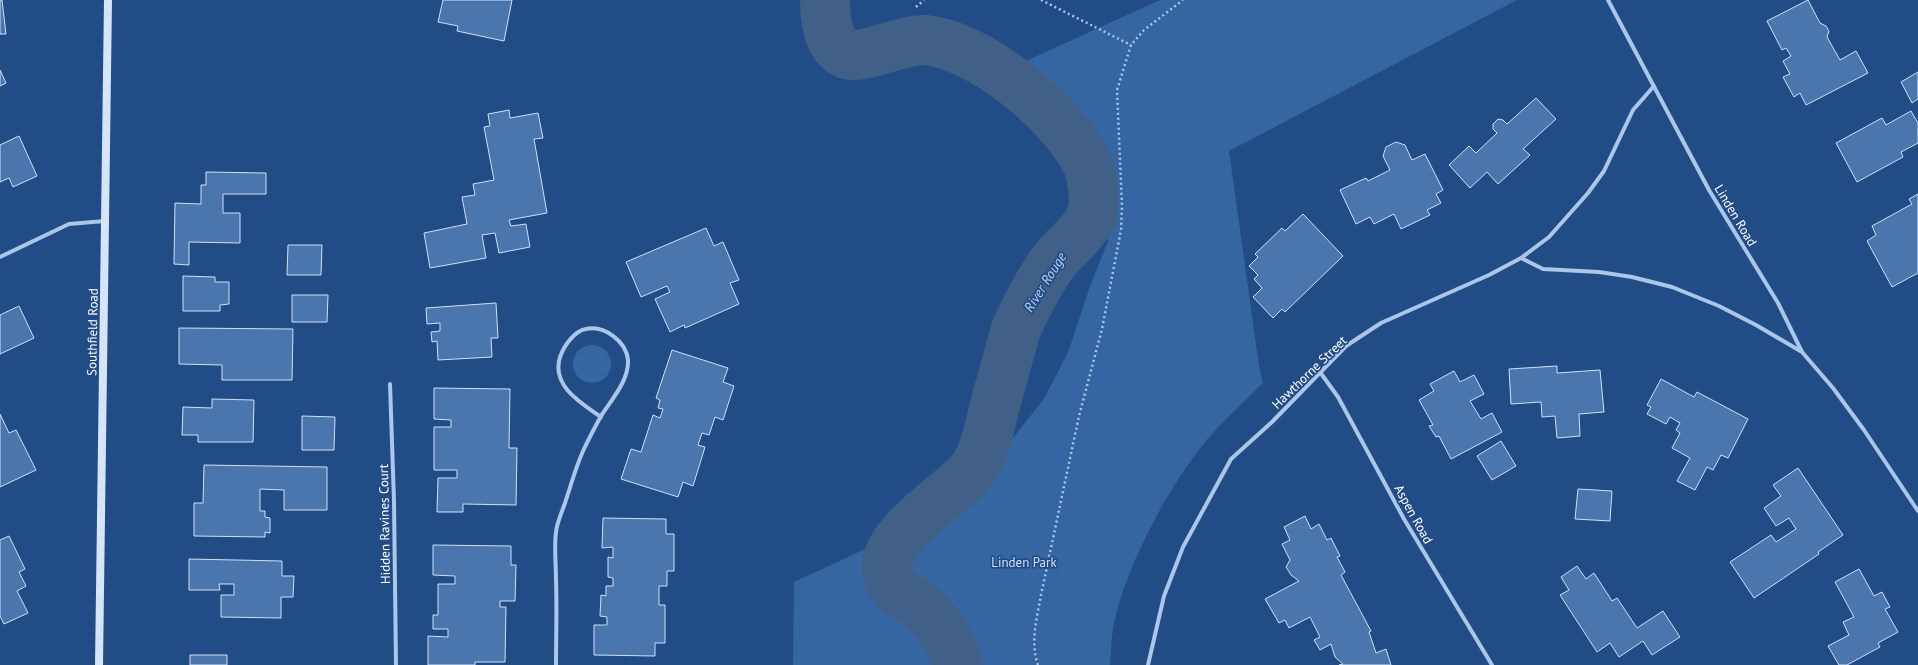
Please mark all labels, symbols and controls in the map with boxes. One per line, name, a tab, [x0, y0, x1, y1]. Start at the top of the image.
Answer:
street label: Linden Road	[1711, 181, 1761, 249]
water label: River Rouge	[1020, 248, 1071, 315]
street label: Southfield Road	[83, 288, 102, 376]
street label: Hawthorne Street	[1268, 332, 1351, 413]
street label: Hidden Ravines Court	[375, 463, 394, 584]
street label: Aspen Road	[1390, 482, 1437, 547]
park label: Linden Park	[991, 554, 1057, 571]

